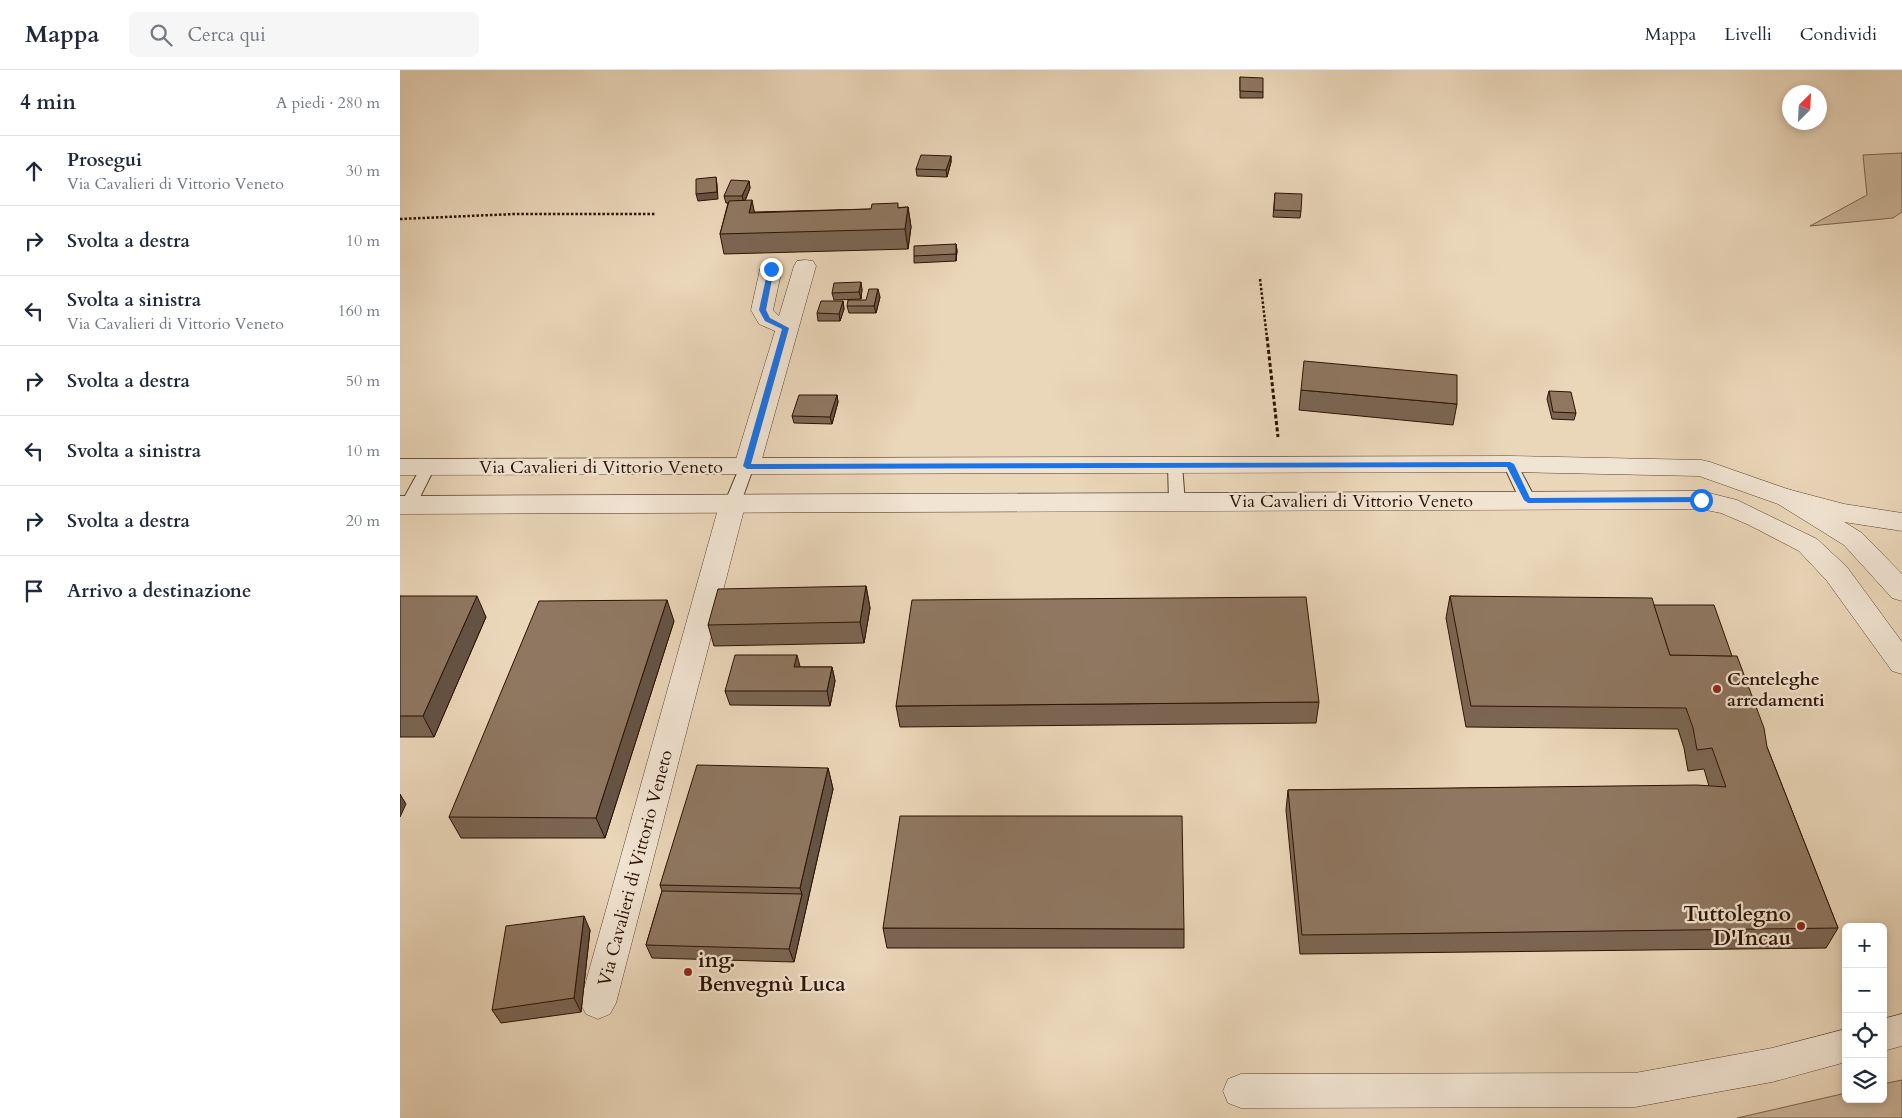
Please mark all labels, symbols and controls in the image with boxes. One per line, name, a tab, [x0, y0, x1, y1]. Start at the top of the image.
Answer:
search box	[129, 12, 479, 57]
text: Mappa	[25, 18, 99, 51]
icon: search	[147, 21, 175, 49]
text: Cerca qui	[187, 22, 265, 48]
text: Mappa	[1645, 22, 1696, 47]
text: Livelli	[1724, 22, 1772, 47]
text: Condividi	[1800, 22, 1877, 47]
north arrow	[1782, 85, 1827, 130]
text: 4 min	[20, 88, 76, 117]
text: A piedi · 280 m	[276, 92, 380, 114]
text: Prosegui	[67, 147, 142, 173]
icon: ahead	[20, 157, 48, 185]
text: 30 m	[346, 160, 380, 182]
text: Via Cavalieri di Vittorio Veneto	[67, 173, 284, 195]
icon: right	[20, 227, 48, 255]
text: Svolta a destra	[67, 228, 190, 254]
text: 10 m	[346, 230, 380, 252]
route end	[760, 258, 783, 281]
text: Svolta a sinistra	[67, 287, 201, 313]
icon: left	[20, 297, 48, 325]
text: 160 m	[338, 300, 380, 322]
text: Via Cavalieri di Vittorio Veneto	[67, 313, 284, 335]
icon: right	[20, 367, 48, 395]
text: Svolta a destra	[67, 368, 190, 394]
text: 50 m	[346, 370, 380, 392]
icon: left	[20, 437, 48, 465]
text: Svolta a sinistra	[67, 438, 201, 464]
text: 10 m	[346, 440, 380, 462]
street label: Via Cavalieri di Vittorio Veneto	[479, 455, 723, 480]
street label: Via Cavalieri di Vittorio Veneto	[1229, 489, 1473, 514]
route start	[1690, 489, 1713, 512]
icon: right	[20, 507, 48, 535]
text: Svolta a destra	[67, 508, 190, 534]
text: 20 m	[346, 510, 380, 532]
icon: arrive	[20, 577, 48, 605]
text: Arrivo a destinazione	[67, 578, 251, 604]
place label: Centeleghe arredamenti	[1727, 667, 1825, 713]
marker: Centeleghe arredamenti	[1711, 683, 1723, 695]
street label: Via Cavalieri di Vittorio Veneto	[592, 747, 679, 989]
place label: Tuttolegno D'Incau	[1683, 900, 1791, 953]
marker: Tuttolegno D'Incau	[1795, 920, 1807, 932]
map controls	[1842, 923, 1887, 1103]
button: +	[1842, 923, 1887, 968]
place label: ing. Benvegnù Luca	[698, 946, 846, 999]
marker: ing. Benvegnù Luca	[682, 966, 694, 978]
button: −	[1842, 968, 1887, 1013]
button: locate	[1842, 1013, 1887, 1058]
button: layers	[1842, 1058, 1887, 1103]

